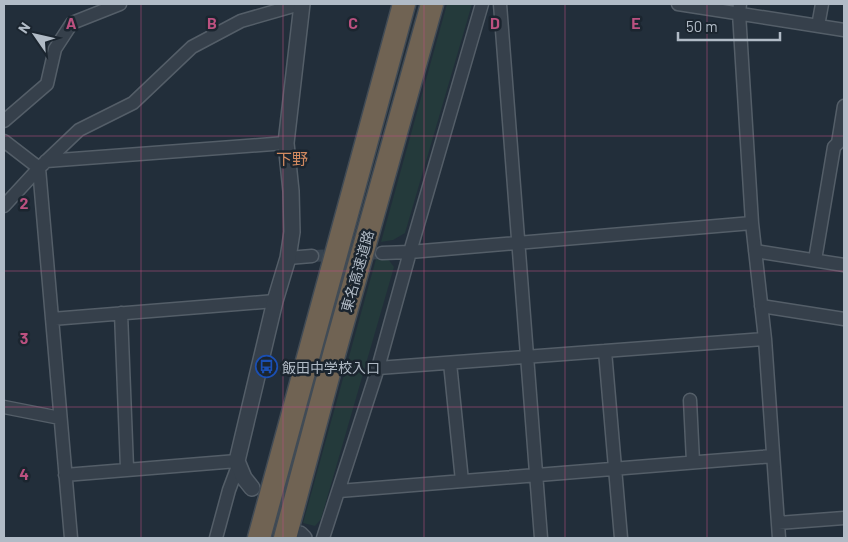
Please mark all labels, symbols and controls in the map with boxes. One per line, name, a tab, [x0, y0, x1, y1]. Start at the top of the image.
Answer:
north arrow	[10, 10, 60, 60]
scale bar	[678, 10, 780, 42]
text: A	[66, 13, 77, 32]
text: B	[207, 13, 217, 32]
text: C	[348, 13, 358, 32]
text: D	[490, 13, 500, 32]
text: E	[631, 13, 641, 32]
text: 50 m	[686, 17, 718, 35]
text: N	[14, 19, 33, 36]
district label: 下野	[276, 149, 308, 168]
text: 2	[20, 193, 29, 212]
street label: 東名高速道路	[337, 228, 377, 314]
text: 3	[20, 328, 28, 347]
bus stop icon: 飯田中学校入口	[254, 355, 278, 379]
place label: 飯田中学校入口	[282, 359, 380, 376]
text: 4	[19, 464, 29, 483]

